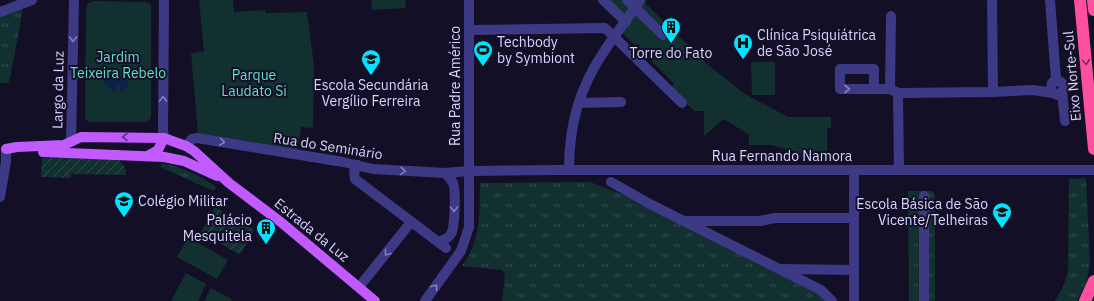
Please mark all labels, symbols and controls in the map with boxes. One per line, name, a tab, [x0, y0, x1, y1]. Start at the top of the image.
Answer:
building icon: Torre do Fato	[660, 16, 682, 44]
street label: Rua Padre Américo	[446, 26, 464, 146]
place label: Clínica Psiquiátrica de São José	[757, 26, 877, 60]
street label: Eixo Norte-Sul	[1059, 30, 1085, 122]
hospital icon: Clínica Psiquiátrica de São José	[732, 32, 754, 60]
place label: Techbody by Symbiont	[497, 33, 575, 67]
one-way arrow	[69, 36, 77, 42]
sports icon: Techbody by Symbiont	[472, 39, 494, 67]
place label: Torre do Fato	[630, 44, 713, 62]
park label: Jardim Teixeira Rebelo	[70, 48, 166, 82]
school or university icon: Escola Secundária Vergílio Ferreira	[360, 48, 382, 76]
street label: Largo da Luz	[48, 50, 68, 129]
one-way arrow	[1081, 59, 1090, 65]
park label: Parque Laudato Si	[221, 66, 287, 100]
place label: Escola Secundária Vergílio Ferreira	[314, 76, 429, 110]
one-way arrow	[844, 85, 850, 93]
one-way arrow	[159, 96, 167, 102]
street label: Rua do Seminário	[272, 128, 384, 164]
one-way arrow	[122, 133, 128, 141]
one-way arrow	[219, 138, 225, 146]
street label: Rua Fernando Namora	[712, 147, 853, 165]
one-way arrow	[400, 166, 406, 175]
school or university icon: Colégio Militar	[113, 190, 135, 218]
place label: Colégio Militar	[138, 192, 228, 210]
street label: Estrada da Luz	[271, 194, 354, 266]
place label: Escola Básica de São Vicente/Telheiras	[856, 195, 988, 229]
school or university icon: Escola Básica de São Vicente/Telheiras	[991, 201, 1013, 229]
one-way arrow	[450, 206, 458, 212]
place label: Palácio Mesquitela	[183, 211, 253, 245]
building icon: Palácio Mesquitela	[255, 217, 277, 245]
one-way arrow	[385, 248, 392, 255]
one-way arrow	[430, 284, 437, 291]

